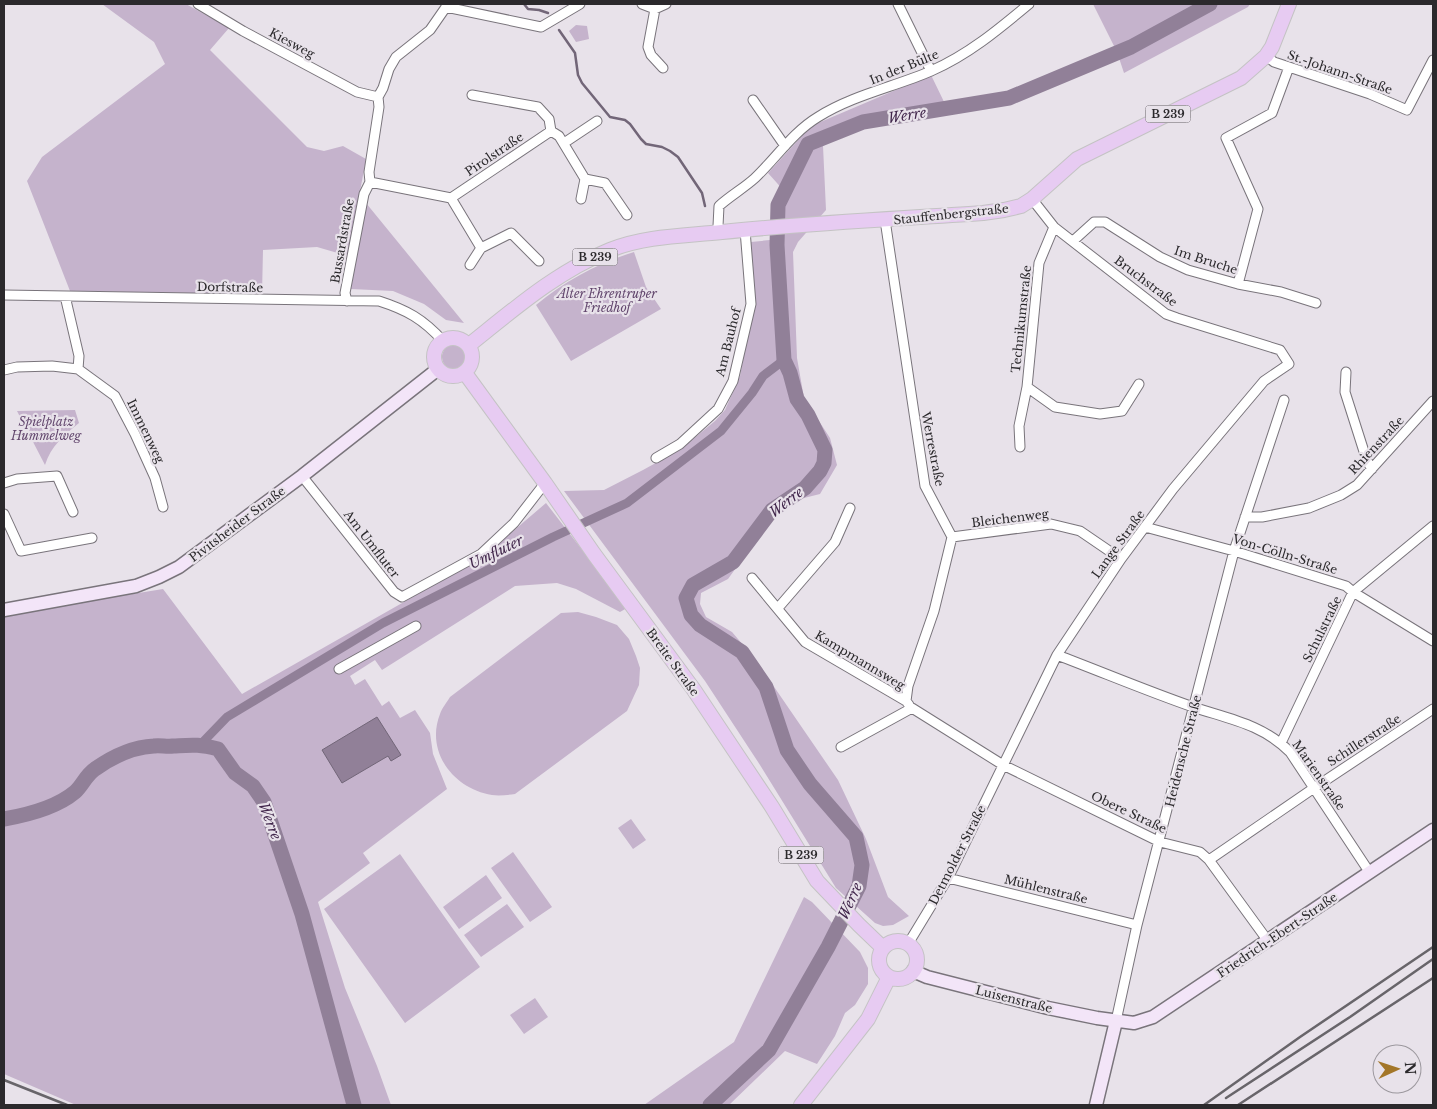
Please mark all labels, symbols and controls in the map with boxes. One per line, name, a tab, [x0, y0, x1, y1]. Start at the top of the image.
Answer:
street label: Kiesweg	[267, 25, 318, 62]
street label: In der Bülte	[867, 46, 941, 88]
street label: St.-Johann-Straße	[1286, 47, 1394, 97]
water label: Werre	[887, 103, 928, 127]
road number: B 239	[1146, 106, 1190, 122]
street label: Pirolstraße	[462, 129, 526, 179]
street label: Bussardstraße	[327, 197, 357, 285]
street label: Stauffenbergstraße	[893, 200, 1009, 228]
street label: Im Bruche	[1172, 243, 1240, 277]
road number: B 239	[572, 248, 618, 266]
street label: Bruchstraße	[1112, 252, 1181, 310]
street label: Technikumstraße	[1008, 264, 1034, 373]
street label: Dorfstraße	[197, 279, 264, 295]
park label: Alter Ehrentruper Friedhof	[555, 286, 657, 315]
street label: Am Bauhof	[712, 304, 744, 379]
street label: Immenweg	[124, 396, 168, 466]
street label: Werrestraße	[918, 409, 948, 488]
street label: Rhienstraße	[1345, 413, 1407, 477]
park label: Spielplatz Hummelweg	[10, 414, 82, 443]
street label: Pivitsheider Straße	[186, 483, 288, 565]
water label: Werre	[765, 483, 807, 521]
street label: Am Umfluter	[340, 506, 403, 581]
street label: Bleichenweg	[971, 506, 1050, 530]
street label: Lange Straße	[1088, 507, 1148, 581]
water label: Umfluter	[466, 531, 527, 573]
street label: Von-Cölln-Straße	[1230, 531, 1339, 577]
street label: Schulstraße	[1300, 593, 1345, 665]
street label: Breite Straße	[643, 625, 703, 699]
street label: Kampmannsweg	[812, 627, 909, 693]
street label: Heidensche Straße	[1162, 693, 1204, 809]
street label: Schillerstraße	[1325, 711, 1404, 769]
street label: Marienstraße	[1289, 737, 1349, 813]
street label: Obere Straße	[1089, 788, 1169, 836]
water label: Werre	[255, 800, 286, 843]
street label: Detmolder Straße	[925, 802, 989, 907]
road number: B 239	[778, 846, 824, 864]
street label: Mühlenstraße	[1003, 871, 1089, 907]
water label: Werre	[834, 879, 866, 922]
street label: Friedrich-Ebert-Straße	[1214, 889, 1340, 981]
street label: Luisenstraße	[974, 982, 1054, 1016]
north arrow	[1372, 1044, 1422, 1094]
text: N	[1401, 1061, 1419, 1075]

